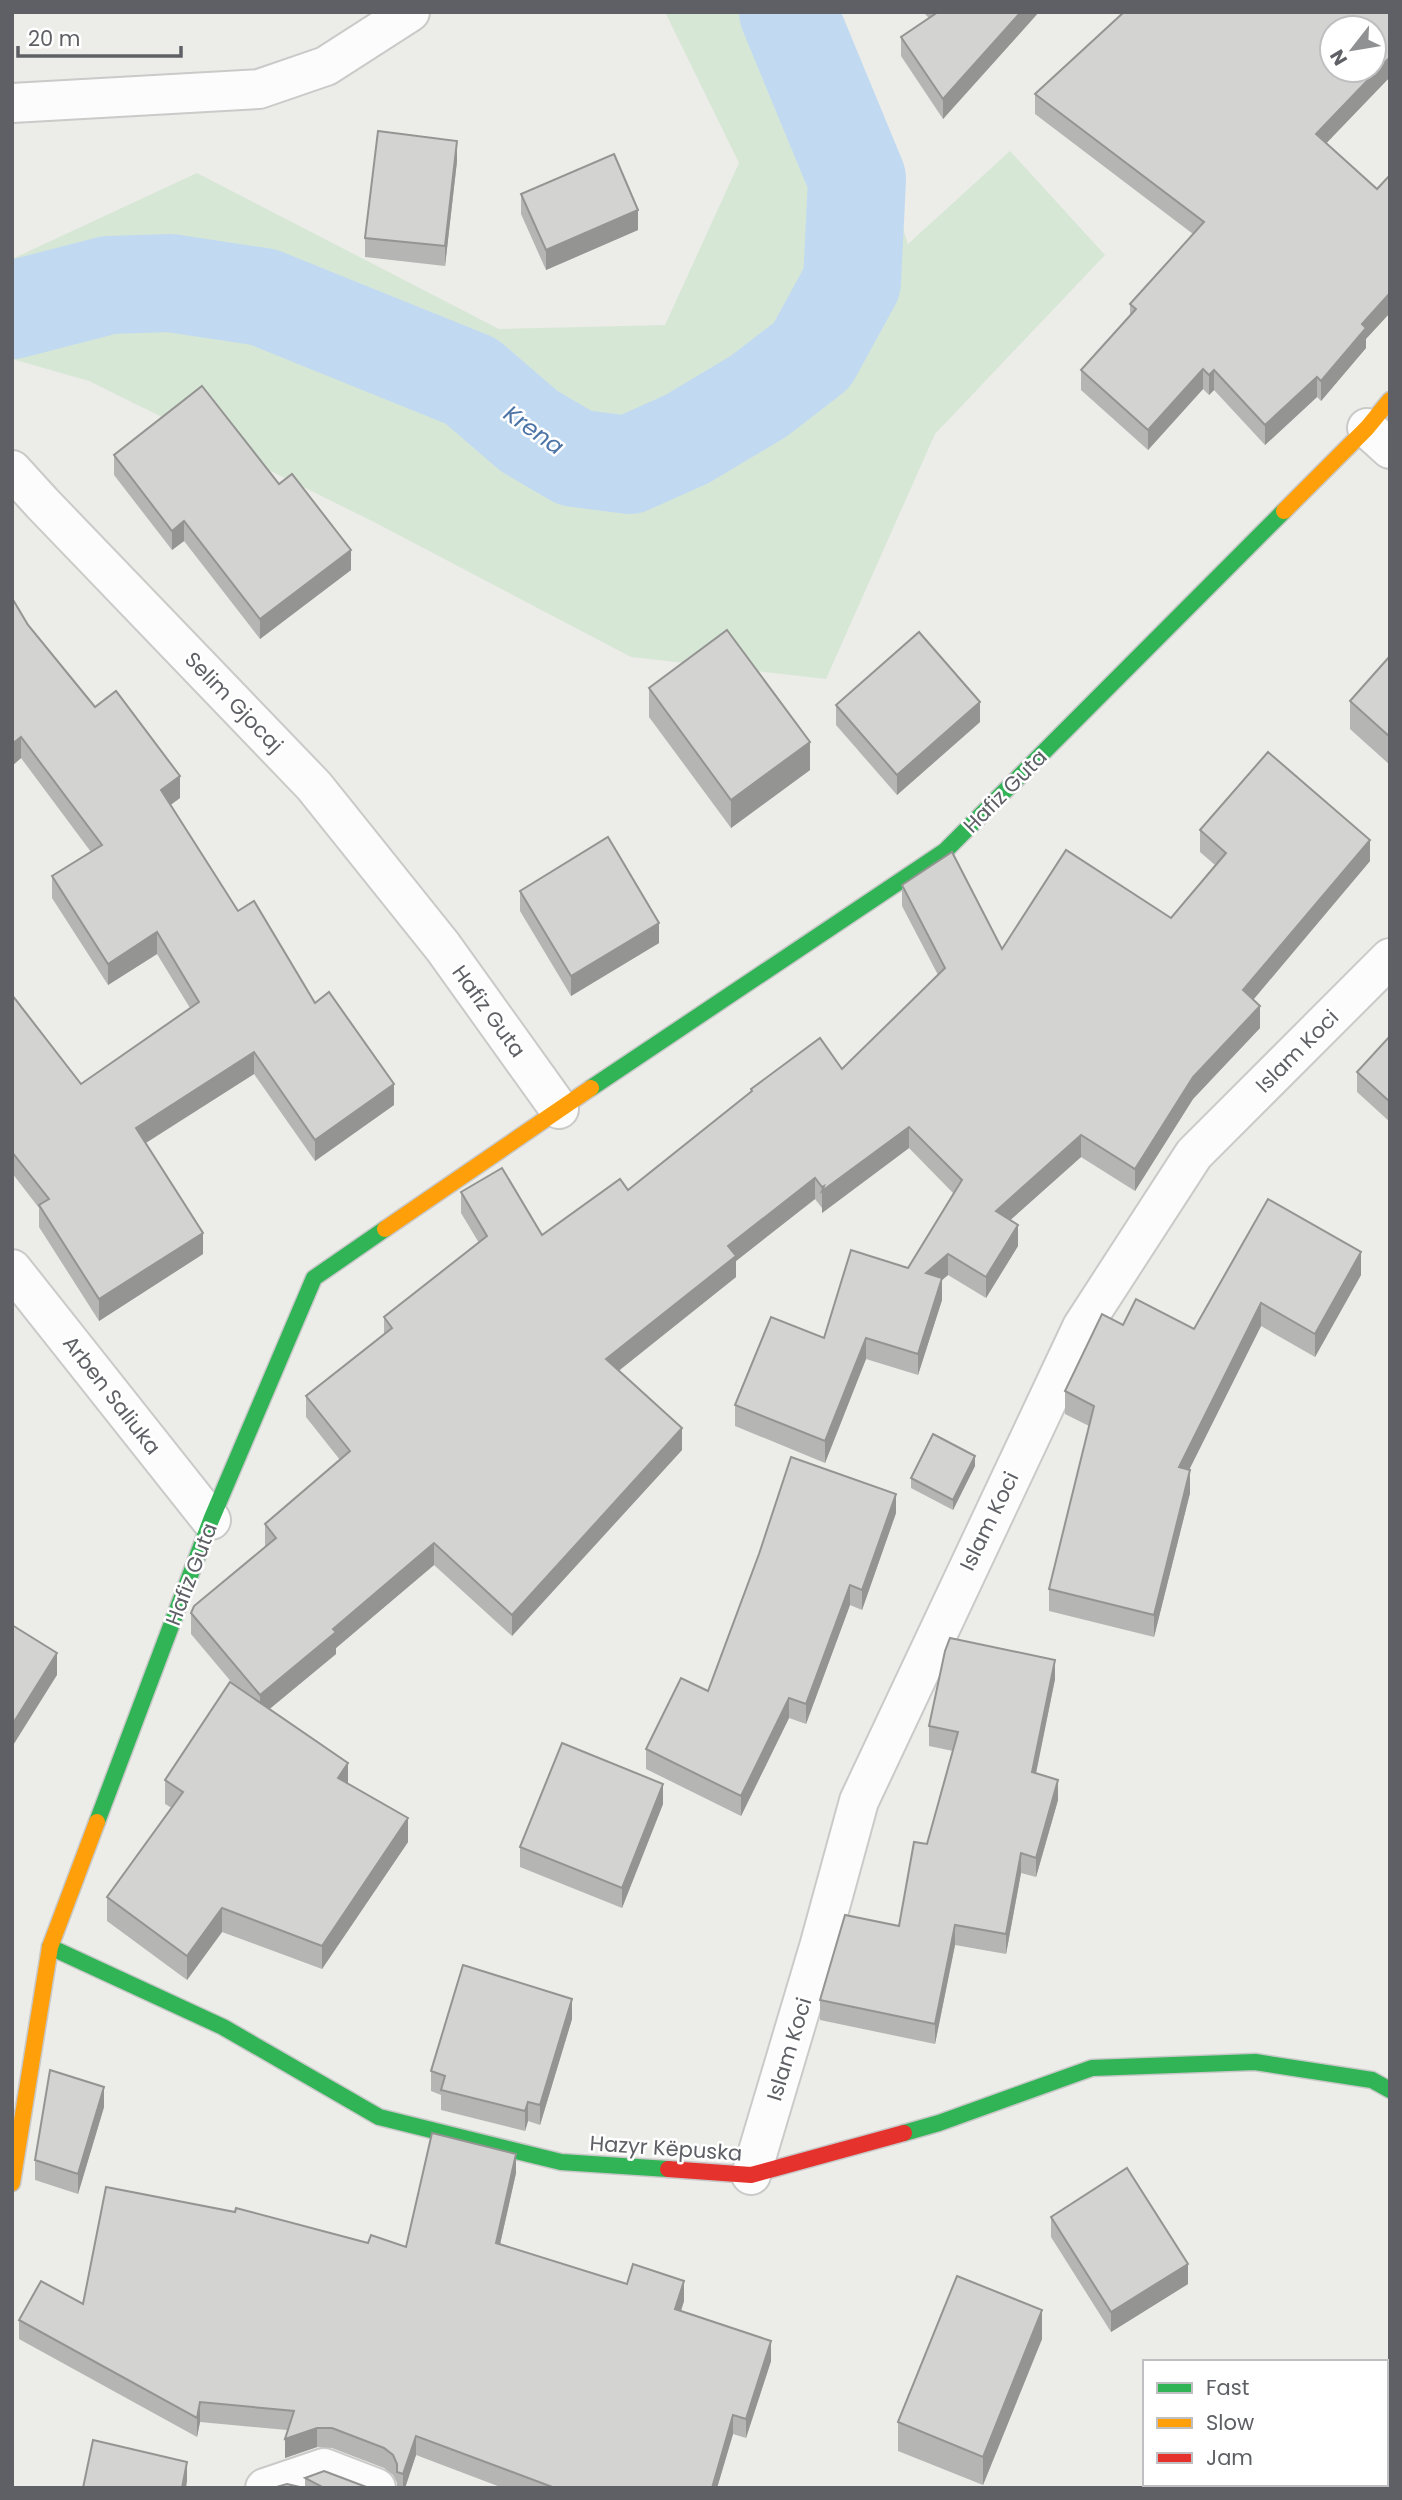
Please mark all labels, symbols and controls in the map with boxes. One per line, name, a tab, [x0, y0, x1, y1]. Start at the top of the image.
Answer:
scale bar	[18, 14, 180, 58]
north arrow	[1318, 14, 1388, 84]
text: 20 m	[28, 24, 81, 53]
text: N	[1324, 44, 1354, 71]
water label: Krena	[497, 398, 571, 462]
street label: Selim Gjocaj	[178, 645, 290, 759]
street label: Hafiz Guta	[957, 743, 1053, 839]
street label: Hafiz Guta	[446, 959, 532, 1063]
street label: Islam Koci	[1249, 1003, 1345, 1099]
street label: Arben Saliuka	[56, 1330, 168, 1460]
street label: Islam Koci	[953, 1467, 1025, 1575]
street label: Hafiz Guta	[158, 1519, 224, 1629]
street label: Islam Koci	[760, 1994, 818, 2104]
street label: Hazyr Këpuska	[589, 2128, 743, 2168]
legend	[1143, 2360, 1388, 2486]
text: Fast	[1206, 2373, 1249, 2402]
text: Slow	[1206, 2408, 1254, 2437]
text: Jam	[1206, 2443, 1253, 2472]

